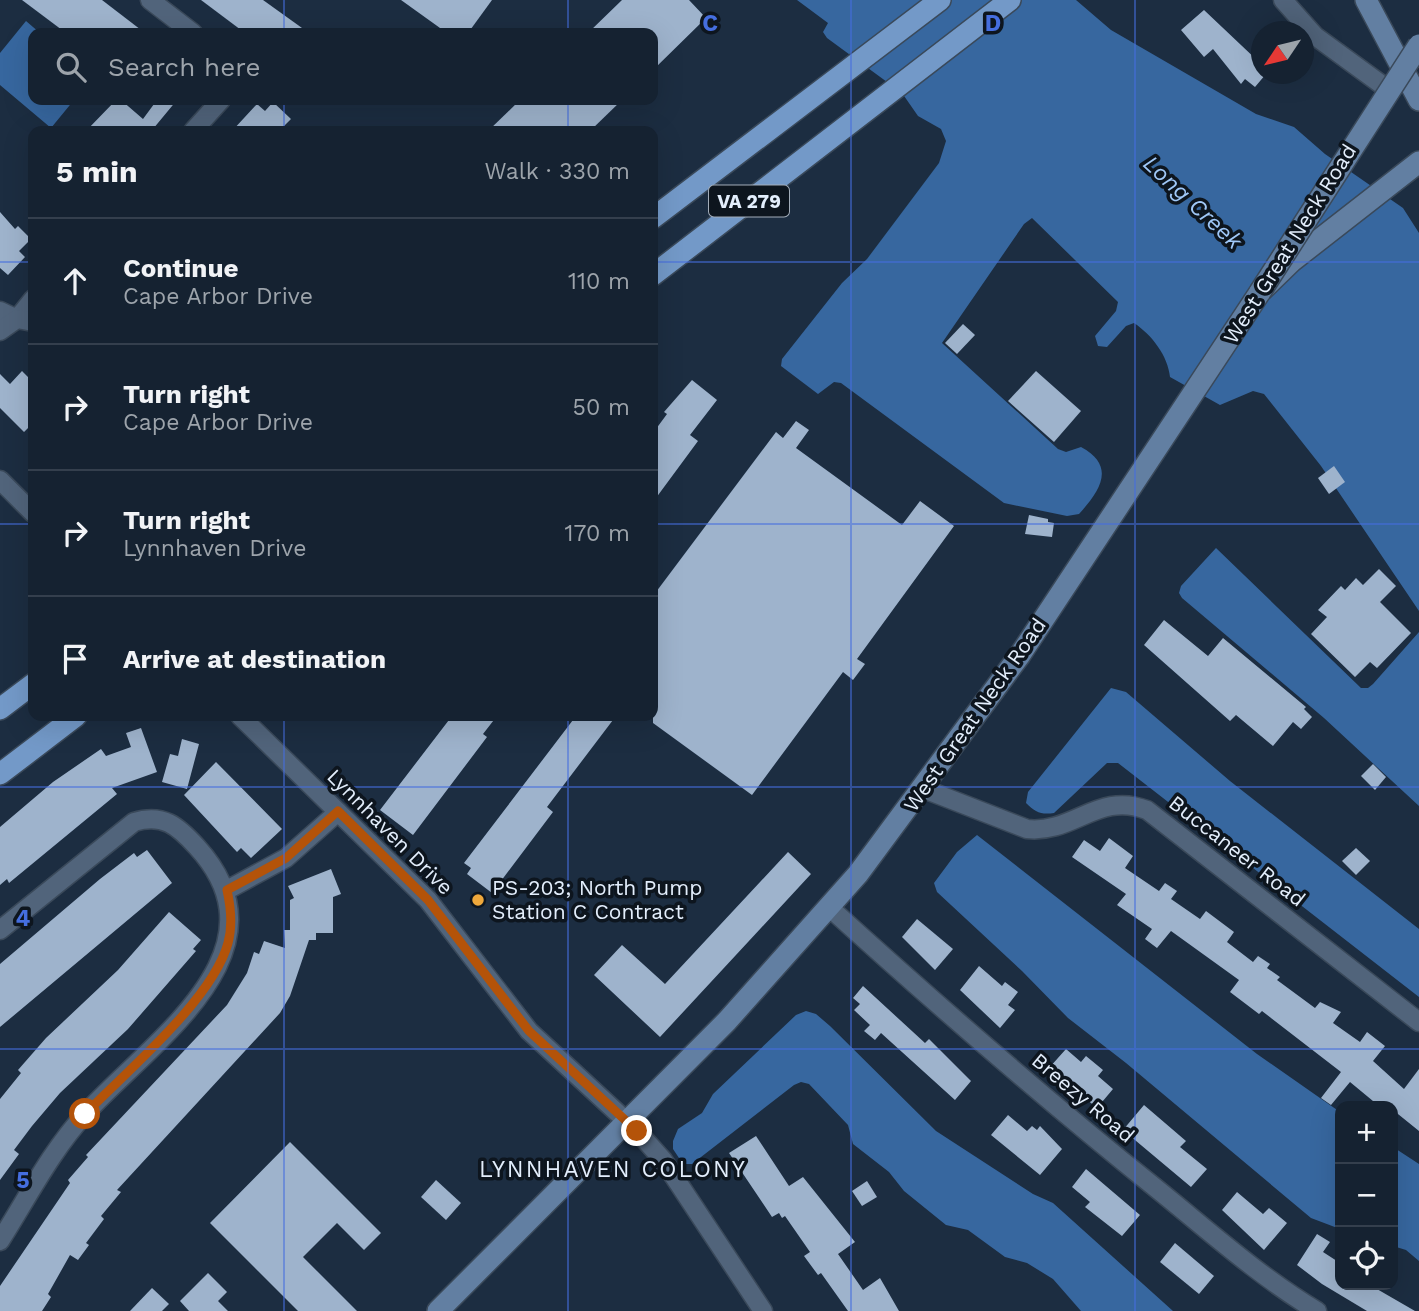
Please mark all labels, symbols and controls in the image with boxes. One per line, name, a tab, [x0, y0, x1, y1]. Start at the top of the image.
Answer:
text: C	[702, 10, 718, 37]
text: D	[985, 10, 1001, 37]
north arrow	[1251, 21, 1314, 84]
search box	[28, 28, 658, 105]
icon: search	[52, 48, 90, 86]
text: Search here	[108, 52, 260, 82]
street label: West Great Neck Road	[1218, 139, 1361, 348]
water label: Long Creek	[1138, 150, 1249, 256]
text: 5 min	[56, 154, 138, 189]
text: Walk · 330 m	[484, 158, 630, 185]
road number: VA 279	[709, 186, 789, 216]
text: Continue	[123, 253, 239, 283]
icon: ahead	[56, 262, 94, 300]
text: 110 m	[568, 268, 630, 295]
text: Cape Arbor Drive	[123, 283, 313, 310]
text: Turn right	[123, 379, 250, 409]
icon: right	[56, 388, 94, 426]
text: 50 m	[573, 394, 630, 421]
text: Cape Arbor Drive	[123, 409, 313, 436]
text: Turn right	[123, 505, 250, 535]
icon: right	[56, 514, 94, 552]
text: 170 m	[565, 520, 630, 547]
text: Lynnhaven Drive	[123, 535, 306, 562]
street label: West Great Neck Road	[898, 613, 1051, 816]
icon: arrive	[56, 640, 94, 678]
text: Arrive at destination	[123, 644, 386, 674]
street label: Lynnhaven Drive	[322, 764, 458, 900]
street label: Buccaneer Road	[1164, 790, 1310, 912]
place label: PS-203; North Pump Station C Contract	[492, 875, 702, 924]
marker: PS-203; North Pump Station C Contract	[470, 892, 486, 908]
text: 4	[16, 905, 31, 932]
street label: Breezy Road	[1027, 1048, 1140, 1148]
route start	[69, 1098, 100, 1129]
map controls	[1335, 1101, 1398, 1290]
button: +	[1335, 1101, 1398, 1164]
route end	[621, 1115, 652, 1146]
district label: LYNNHAVEN COLONY	[479, 1156, 747, 1183]
button: −	[1335, 1164, 1398, 1227]
text: 5	[16, 1167, 30, 1194]
button: locate	[1335, 1227, 1398, 1290]

